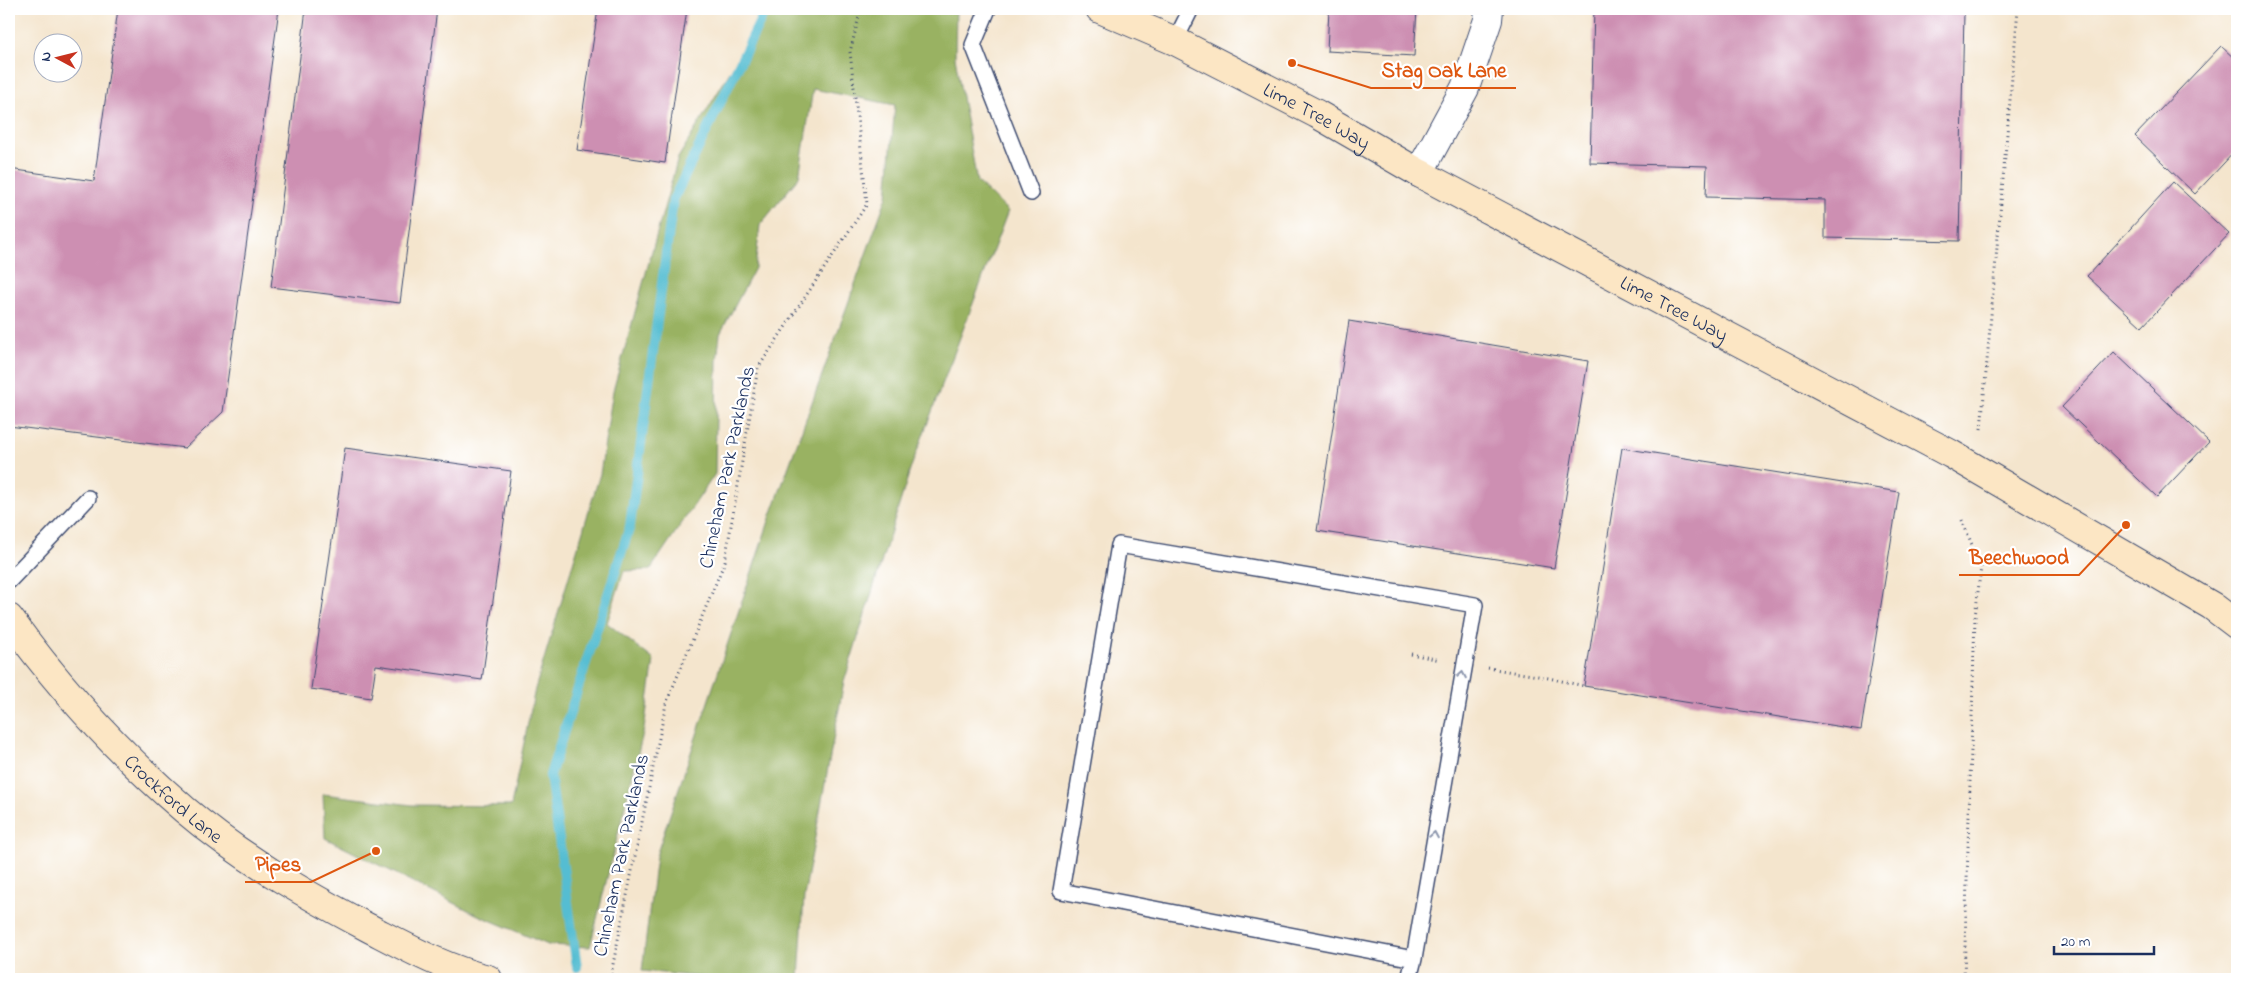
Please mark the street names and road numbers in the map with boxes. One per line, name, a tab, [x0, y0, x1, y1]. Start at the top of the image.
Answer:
street label: Lime Tree Way	[1257, 77, 1375, 159]
street label: Lime Tree Way	[1614, 270, 1733, 351]
street label: Chineham Park Parklands	[693, 364, 764, 572]
street label: Crockford Lane	[116, 749, 228, 852]
street label: Chineham Park Parklands	[587, 752, 658, 960]

